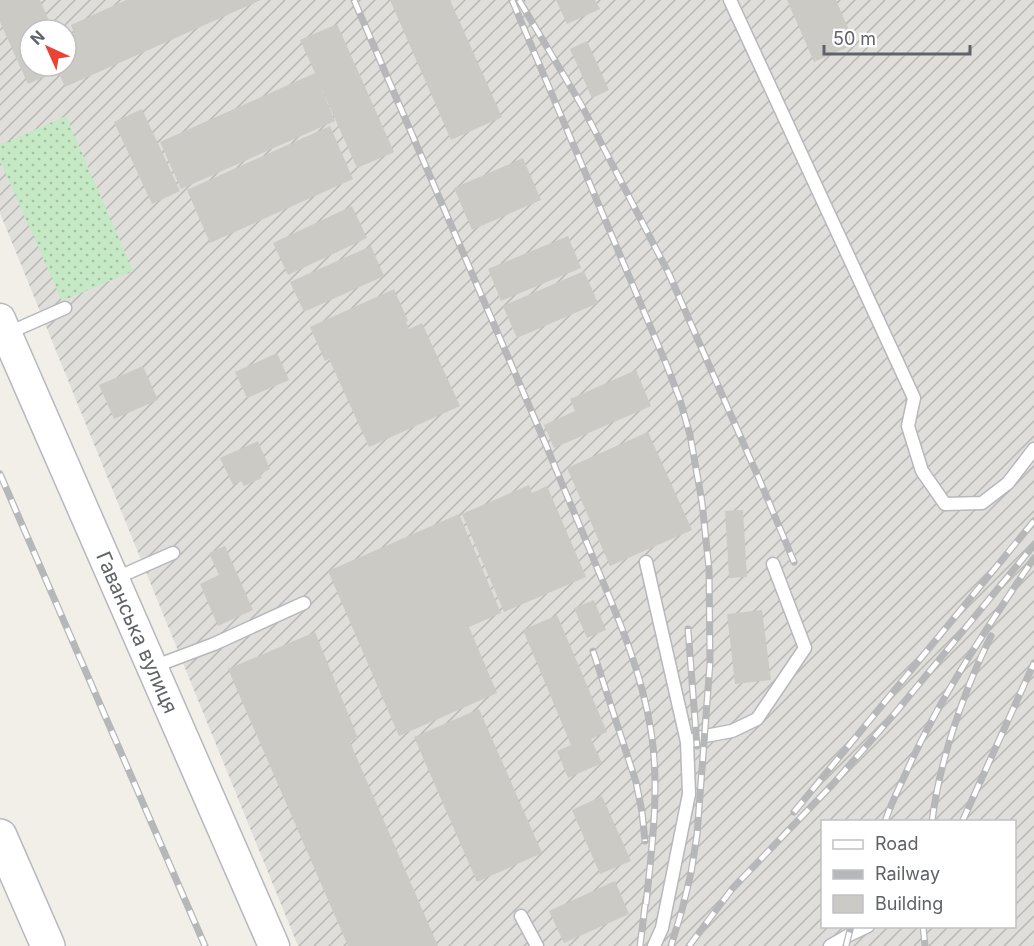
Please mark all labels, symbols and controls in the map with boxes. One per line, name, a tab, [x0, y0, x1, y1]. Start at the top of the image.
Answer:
north arrow	[18, 18, 78, 78]
scale bar	[824, 18, 970, 56]
text: N	[26, 26, 49, 49]
text: 50 m	[833, 28, 876, 49]
street label: Гаванська вулиця	[91, 548, 183, 717]
legend	[821, 820, 1016, 928]
text: Road	[875, 833, 918, 854]
text: Railway	[875, 863, 940, 884]
text: Building	[875, 893, 943, 914]

